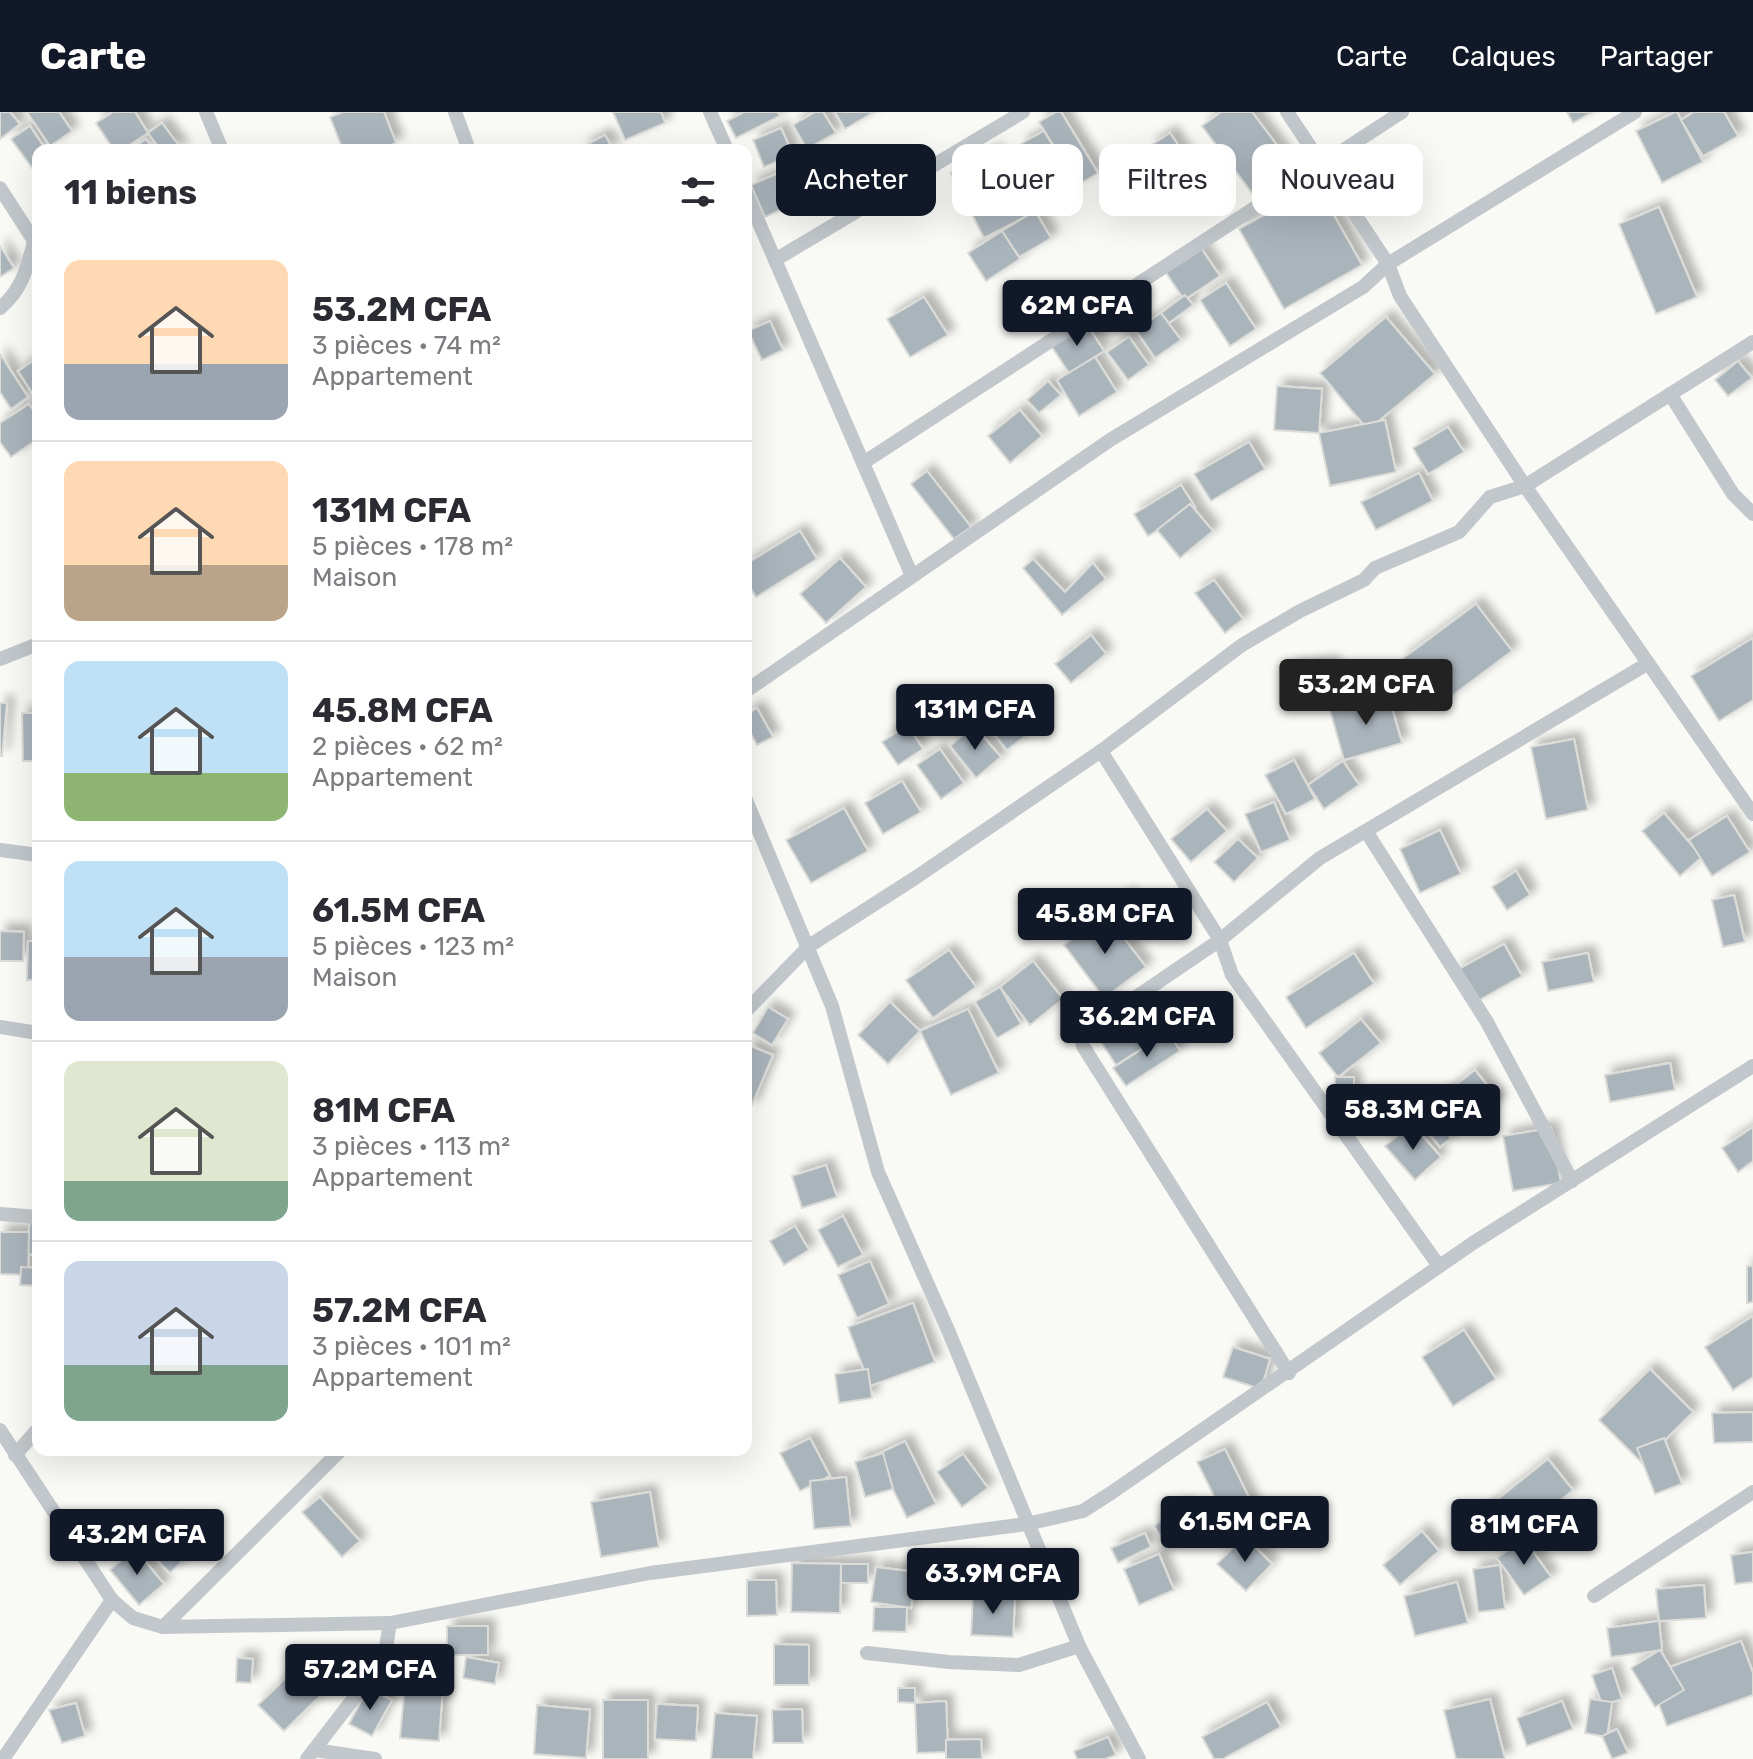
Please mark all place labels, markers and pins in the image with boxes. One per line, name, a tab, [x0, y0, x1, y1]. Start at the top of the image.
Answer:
pin: 62M CFA	[1003, 280, 1151, 348]
pin: 53.2M CFA	[1274, 659, 1458, 727]
pin: 131M CFA	[892, 684, 1058, 752]
pin: 45.8M CFA	[1013, 888, 1197, 956]
pin: 36.2M CFA	[1055, 991, 1239, 1059]
pin: 58.3M CFA	[1321, 1084, 1505, 1152]
pin: 61.5M CFA	[1153, 1496, 1337, 1564]
pin: 81M CFA	[1450, 1499, 1598, 1567]
pin: 43.2M CFA	[45, 1509, 229, 1577]
pin: 63.9M CFA	[901, 1548, 1085, 1616]
pin: 57.2M CFA	[278, 1644, 462, 1712]

